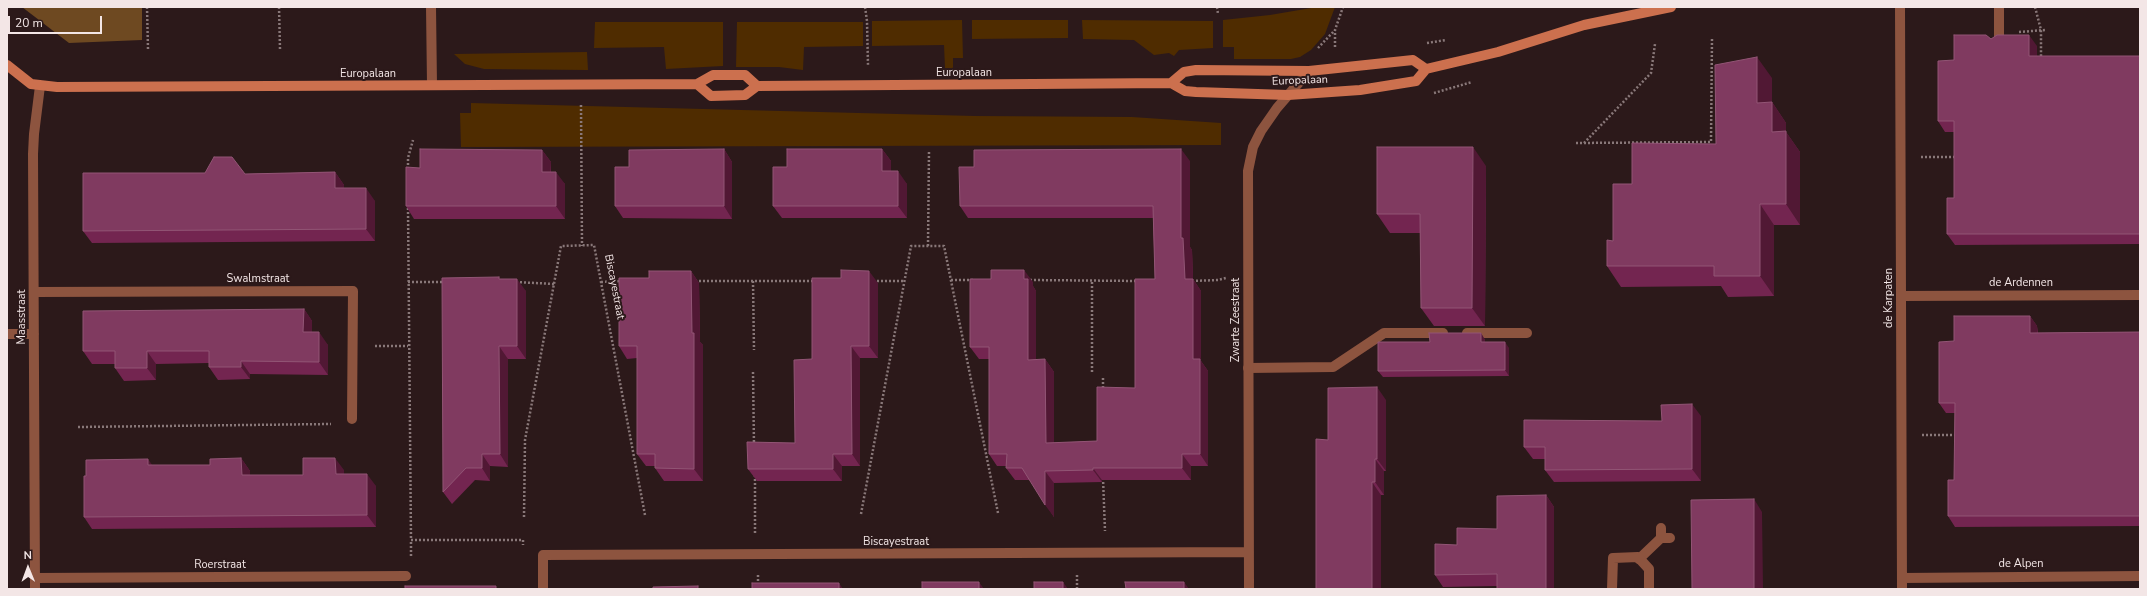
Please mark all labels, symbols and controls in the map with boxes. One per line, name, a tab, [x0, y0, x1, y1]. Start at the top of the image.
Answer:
scale bar	[10, 8, 104, 34]
text: 20 m	[15, 15, 43, 31]
street label: Europalaan	[936, 66, 992, 80]
street label: Europalaan	[340, 67, 396, 81]
street label: Europalaan	[1272, 73, 1328, 89]
street label: Biscayestraat	[601, 253, 627, 321]
street label: de Karpaten	[1882, 268, 1896, 328]
street label: Swalmstraat	[227, 272, 289, 286]
street label: de Ardennen	[1989, 276, 2053, 290]
street label: Zwarte Zeestraat	[1229, 278, 1243, 362]
street label: Maasstraat	[15, 290, 29, 344]
street label: Biscayestraat	[863, 535, 929, 549]
north arrow	[8, 548, 48, 588]
text: N	[24, 548, 32, 563]
street label: de Alpen	[1999, 557, 2043, 571]
street label: Roerstraat	[194, 558, 246, 572]

